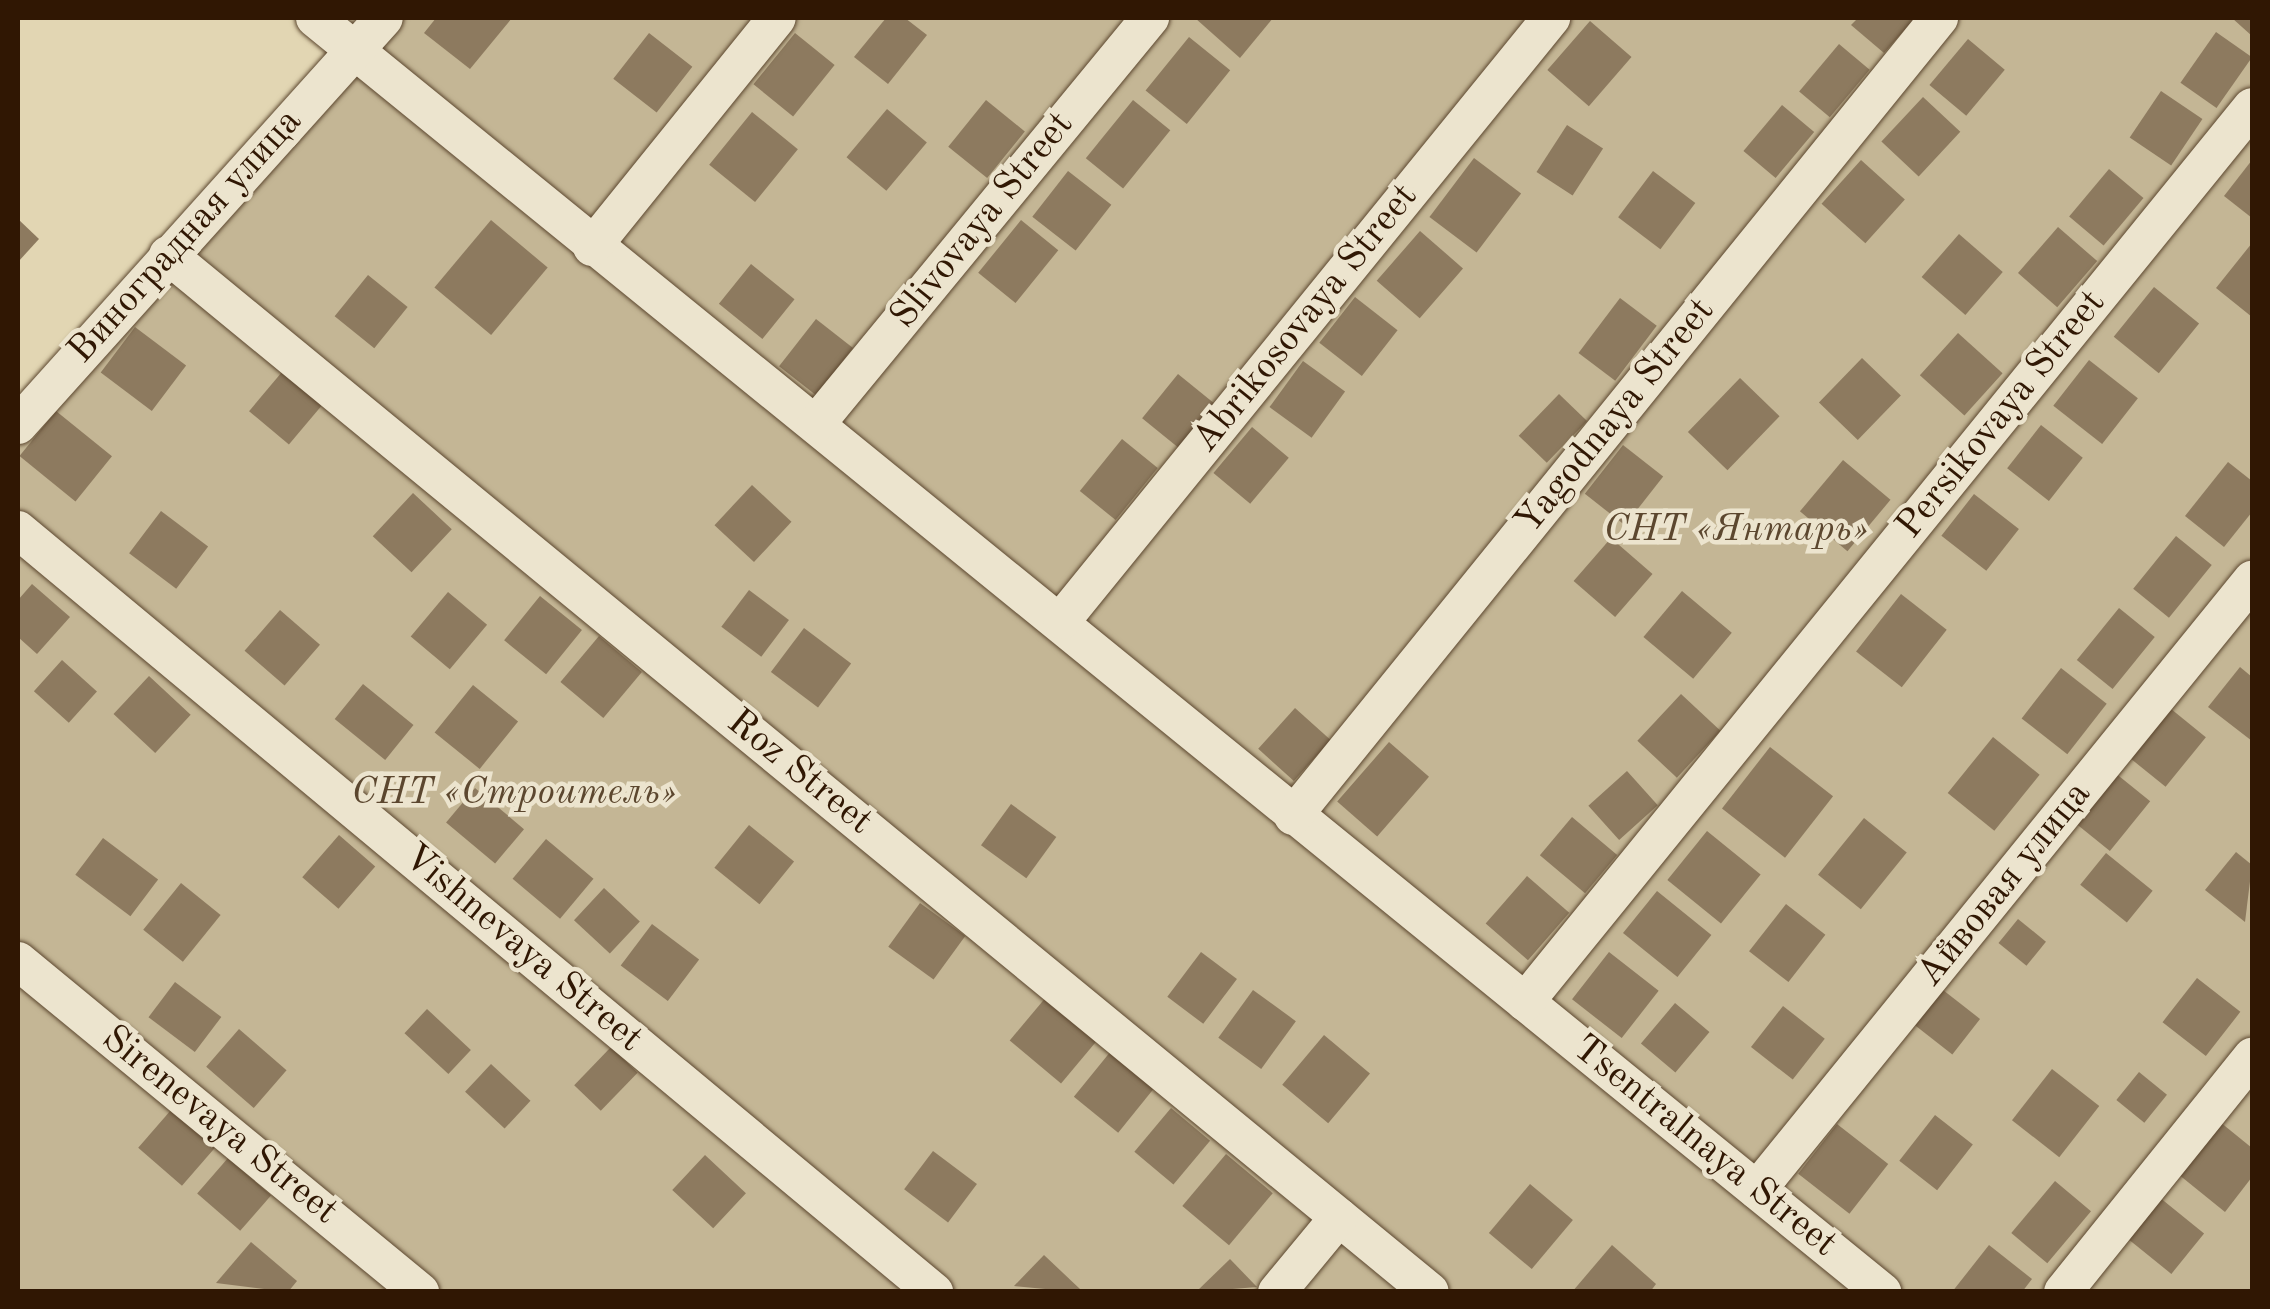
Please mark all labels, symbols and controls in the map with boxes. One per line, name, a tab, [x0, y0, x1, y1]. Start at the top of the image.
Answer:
street label: Виноградная улица	[60, 100, 312, 374]
street label: Slivovaya Street	[882, 103, 1084, 339]
street label: Abrikosovaya Street	[1184, 175, 1428, 463]
street label: Persikovaya Street	[1888, 281, 2116, 549]
street label: Yagodnaya Street	[1507, 290, 1725, 544]
park label: СНТ «Янтарь»	[1603, 508, 1869, 554]
street label: Roz Street	[717, 700, 881, 846]
park label: СНТ «Строитель»	[351, 771, 677, 817]
street label: Айвовая улица	[1908, 773, 2102, 997]
street label: Vishnevaya Street	[393, 835, 651, 1063]
street label: Sirenevaya Street	[92, 1017, 346, 1235]
street label: Tsentralnaya Street	[1562, 1026, 1846, 1268]

